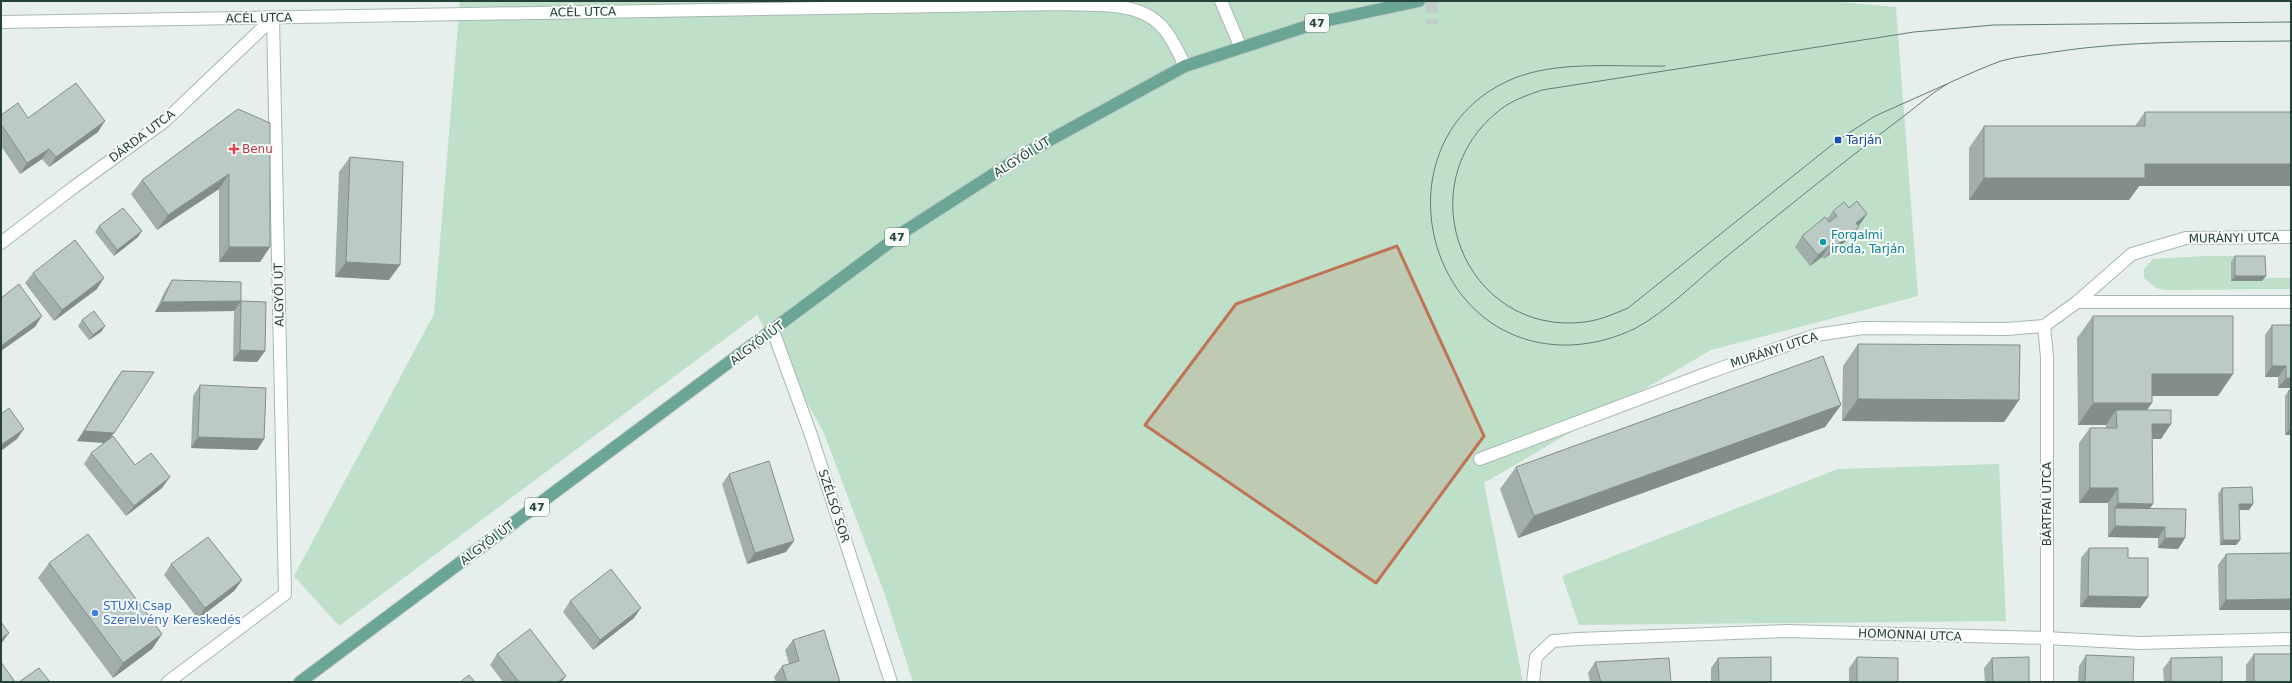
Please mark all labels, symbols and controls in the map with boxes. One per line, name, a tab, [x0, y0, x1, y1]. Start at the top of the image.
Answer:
street label: ACÉL UTCA	[550, 3, 617, 20]
street label: ACÉL UTCA	[226, 9, 293, 26]
road number: 47	[1305, 14, 1329, 32]
street label: DÁRDA UTCA	[106, 105, 178, 165]
street label: ALGYŐI ÚT	[991, 133, 1053, 180]
place label: Tarján	[1845, 133, 1882, 147]
marker: Tarján	[1833, 135, 1843, 145]
place label: Benu	[242, 142, 273, 156]
marker: Benu	[229, 144, 239, 154]
road number: 47	[885, 228, 909, 246]
place label: Forgalmi iroda, Tarján	[1831, 228, 1905, 256]
street label: MURÁNYI UTCA	[2188, 229, 2280, 246]
marker: Forgalmi iroda, Tarján	[1818, 237, 1828, 247]
street label: ALGYŐI ÚT	[270, 262, 287, 327]
street label: ALGYŐI ÚT	[727, 317, 787, 368]
street label: MURÁNYI UTCA	[1728, 328, 1820, 371]
street label: BÁRTFAI UTCA	[2039, 461, 2054, 546]
street label: SZÉLSŐ SOR	[816, 467, 853, 544]
road number: 47	[525, 498, 549, 516]
street label: ALGYŐI ÚT	[457, 517, 517, 568]
place label: STUXI Csap Szerelvény Kereskedés	[103, 599, 241, 627]
marker: STUXI Csap Szerelvény Kereskedés	[90, 608, 100, 618]
street label: HOMONNAI UTCA	[1858, 626, 1963, 644]

